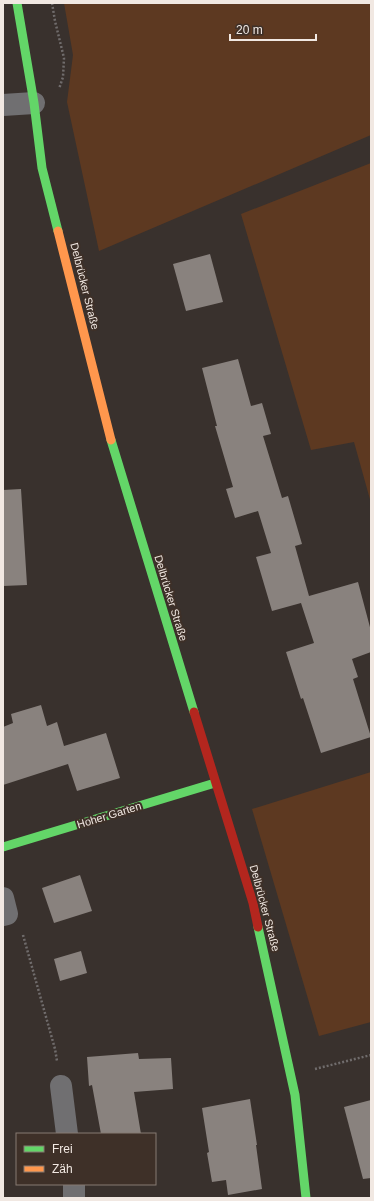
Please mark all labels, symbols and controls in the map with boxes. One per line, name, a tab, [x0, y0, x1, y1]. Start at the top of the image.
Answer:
scale bar	[230, 16, 316, 42]
text: 20 m	[236, 23, 263, 37]
street label: Delbrücker Straße	[68, 241, 102, 331]
street label: Delbrücker Straße	[152, 554, 190, 642]
street label: Hoher Garten	[75, 800, 143, 830]
street label: Delbrücker Straße	[248, 863, 282, 953]
legend	[16, 1133, 156, 1185]
text: Frei	[52, 1142, 73, 1156]
text: Zäh	[52, 1162, 73, 1176]

